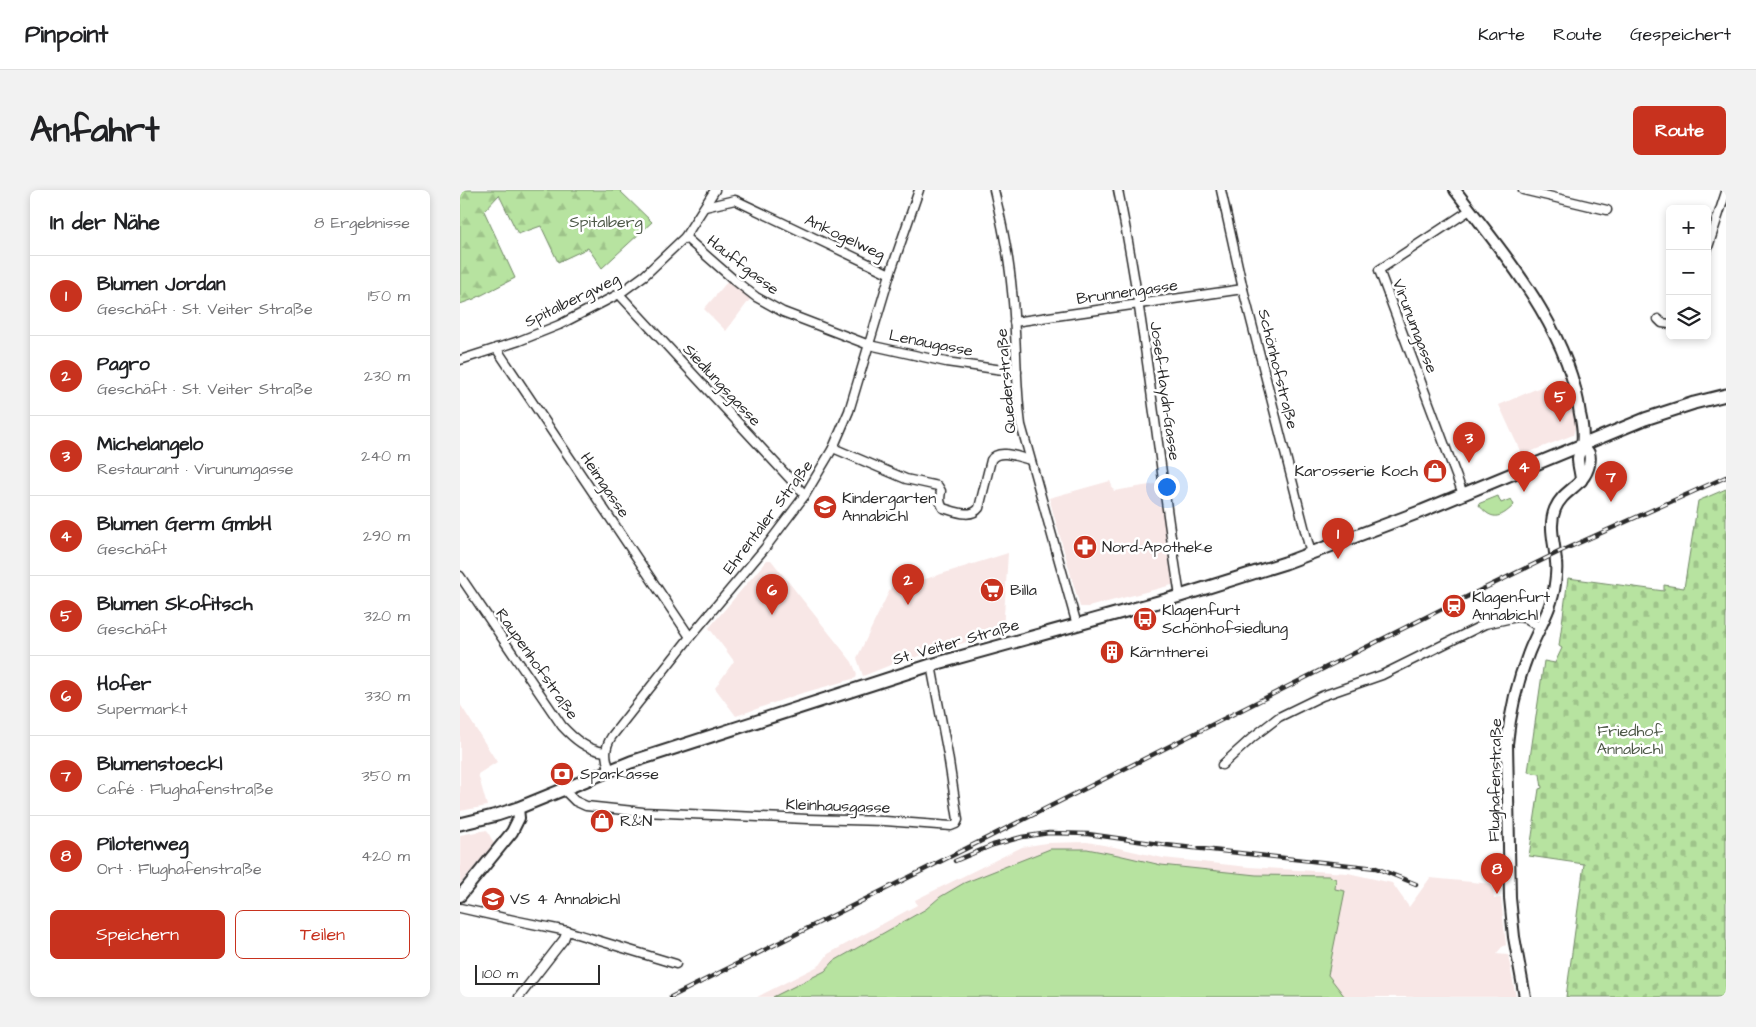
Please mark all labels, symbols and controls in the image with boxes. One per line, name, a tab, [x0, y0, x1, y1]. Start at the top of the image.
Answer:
text: Pinpoint	[25, 18, 108, 52]
text: Karte	[1478, 22, 1525, 47]
text: Route	[1553, 22, 1602, 47]
text: Gespeichert	[1630, 22, 1731, 47]
text: Anfahrt	[30, 106, 159, 155]
button: Route	[1633, 106, 1726, 155]
map controls	[1666, 205, 1711, 340]
button: +	[1666, 205, 1711, 250]
text: In der Nähe	[50, 208, 160, 237]
street label: Ankogelweg	[801, 209, 889, 266]
park label: Spitalberg	[569, 211, 643, 234]
text: 8 Ergebnisse	[314, 212, 410, 234]
street label: Hauffgasse	[702, 230, 784, 301]
button: −	[1666, 250, 1711, 295]
street label: Spitalbergweg	[521, 267, 624, 333]
text: Blumen Jordan	[97, 271, 225, 298]
street label: Brunnengasse	[1075, 274, 1180, 311]
street label: Virunumgasse	[1386, 276, 1443, 377]
text: 1	[65, 285, 67, 307]
text: 150 m	[368, 285, 410, 307]
button: layers	[1666, 295, 1711, 340]
text: Geschäft · St. Veiter Straße	[97, 298, 313, 320]
street label: Schönhofstraße	[1252, 307, 1304, 432]
street label: Josef-Haydn-Gasse	[1143, 320, 1186, 462]
street label: Lenaugasse	[887, 324, 975, 363]
street label: Quederstraße	[990, 327, 1022, 434]
street label: Siedlungsgasse	[677, 339, 766, 432]
text: Pagro	[97, 351, 150, 378]
text: 2	[61, 365, 71, 387]
text: 230 m	[364, 365, 410, 387]
text: Geschäft · St. Veiter Straße	[97, 378, 313, 400]
pin: 5	[1544, 381, 1576, 422]
pin: 3	[1453, 422, 1485, 463]
text: Michelangelo	[97, 431, 203, 458]
text: 3	[62, 445, 70, 467]
text: 240 m	[361, 445, 410, 467]
street label: Heimgasse	[574, 448, 635, 523]
pin: 4	[1508, 451, 1540, 492]
street label: Ehrentaler Straße	[718, 455, 818, 579]
text: Restaurant · Virunumgasse	[97, 458, 293, 480]
shop icon: Karosserie Koch	[1422, 458, 1448, 484]
place label: Karosserie Koch	[1295, 460, 1418, 482]
pin: 7	[1595, 461, 1627, 502]
your location	[1154, 474, 1180, 500]
place label: Kindergarten Annabichl	[842, 487, 936, 527]
school or university icon: Kindergarten Annabichl	[812, 494, 838, 520]
text: Blumen Germ GmbH	[97, 511, 272, 538]
pin: 1	[1322, 518, 1354, 559]
text: 4	[61, 525, 71, 547]
text: 290 m	[363, 525, 410, 547]
pharmacy icon: Nord-Apotheke	[1072, 534, 1098, 560]
place label: Nord-Apotheke	[1102, 536, 1213, 558]
text: Geschäft	[97, 538, 167, 560]
pin: 2	[892, 564, 924, 605]
pin: 6	[756, 574, 788, 615]
supermarket icon: Billa	[979, 577, 1005, 603]
place label: Billa	[1010, 579, 1037, 601]
place label: Klagenfurt Annabichl	[1472, 586, 1551, 626]
text: Blumen Skofitsch	[97, 591, 253, 618]
station icon: Klagenfurt Annabichl	[1441, 593, 1467, 619]
place label: Klagenfurt Schönhofsiedlung	[1162, 599, 1288, 640]
street label: Raupenhofstraße	[490, 604, 584, 724]
text: 5	[60, 605, 72, 627]
text: 320 m	[364, 605, 410, 627]
bus stop icon: Klagenfurt Schönhofsiedlung	[1132, 606, 1158, 632]
street label: St. Veiter Straße	[890, 613, 1022, 671]
text: Geschäft	[97, 618, 167, 640]
building icon: Kärntnerei	[1099, 639, 1125, 665]
place label: Kärntnerei	[1130, 641, 1208, 663]
text: Hofer	[97, 671, 151, 698]
text: 6	[61, 685, 71, 707]
text: 330 m	[365, 685, 410, 707]
text: Supermarkt	[97, 698, 188, 720]
street label: Flughafenstraße	[1483, 718, 1508, 842]
park label: Friedhof Annabichl	[1597, 720, 1663, 760]
text: Blumenstoeckl	[97, 751, 223, 778]
bank icon: Sparkasse	[549, 761, 575, 787]
place label: Sparkasse	[580, 763, 659, 785]
text: 7	[61, 765, 71, 787]
text: 350 m	[362, 765, 410, 787]
text: Café · Flughafenstraße	[97, 778, 273, 800]
street label: Kleinhausgasse	[785, 793, 891, 820]
shop icon: R&N	[589, 808, 615, 834]
place label: R&N	[620, 810, 652, 832]
text: Pilotenweg	[97, 831, 189, 858]
text: 8	[61, 845, 71, 867]
text: 420 m	[361, 845, 410, 867]
pin: 8	[1481, 853, 1513, 894]
text: Ort · Flughafenstraße	[97, 858, 262, 880]
school or university icon: VS 4 Annabichl	[480, 886, 506, 912]
place label: VS 4 Annabichl	[510, 888, 620, 910]
button: Speichern	[50, 910, 225, 959]
button: Teilen	[235, 910, 410, 959]
scale bar	[475, 962, 600, 985]
text: 100 m	[482, 964, 518, 984]

